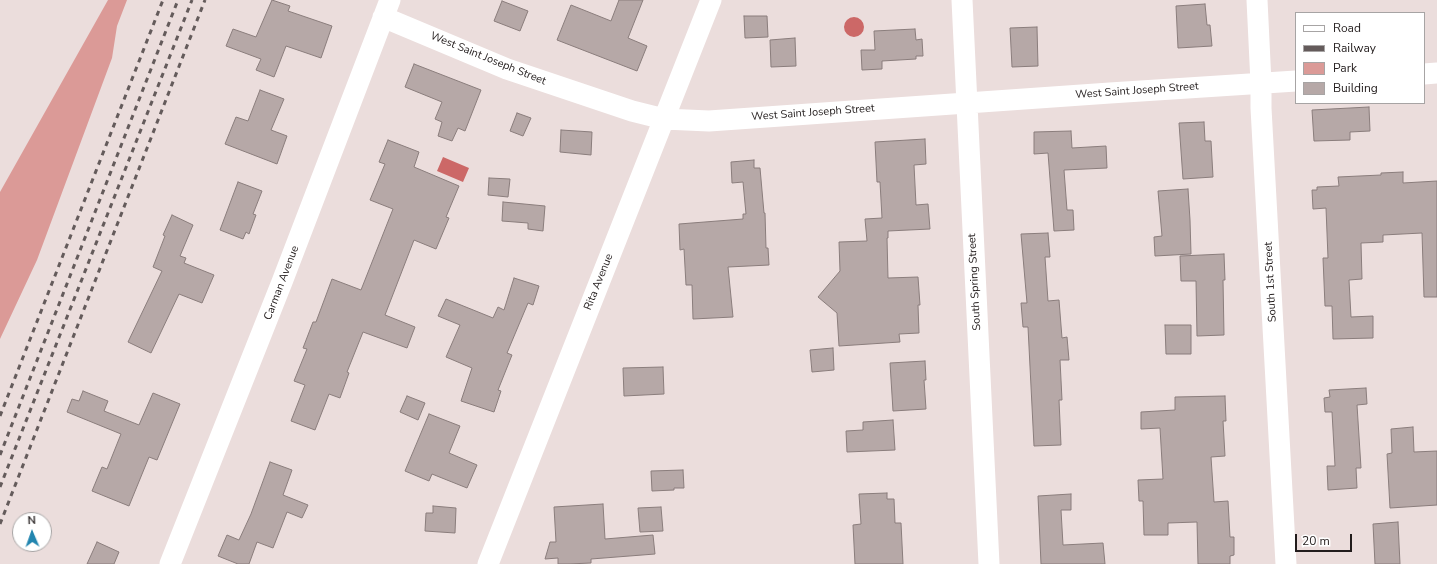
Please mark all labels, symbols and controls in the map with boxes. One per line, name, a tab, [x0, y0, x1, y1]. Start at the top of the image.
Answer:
legend	[1295, 12, 1425, 104]
text: Road	[1333, 20, 1361, 36]
street label: West Saint Joseph Street	[428, 30, 548, 88]
text: Railway	[1333, 40, 1376, 56]
text: Park	[1333, 60, 1357, 76]
street label: West Saint Joseph Street	[1075, 80, 1199, 102]
text: Building	[1333, 80, 1378, 96]
street label: West Saint Joseph Street	[751, 102, 875, 124]
street label: South Spring Street	[966, 233, 984, 331]
street label: South 1st Street	[1262, 241, 1280, 323]
street label: Carman Avenue	[262, 244, 302, 322]
street label: Rita Avenue	[582, 252, 616, 312]
north arrow	[12, 512, 52, 552]
text: N	[27, 513, 36, 528]
scale bar	[1297, 526, 1354, 552]
text: 20 m	[1302, 533, 1330, 549]

